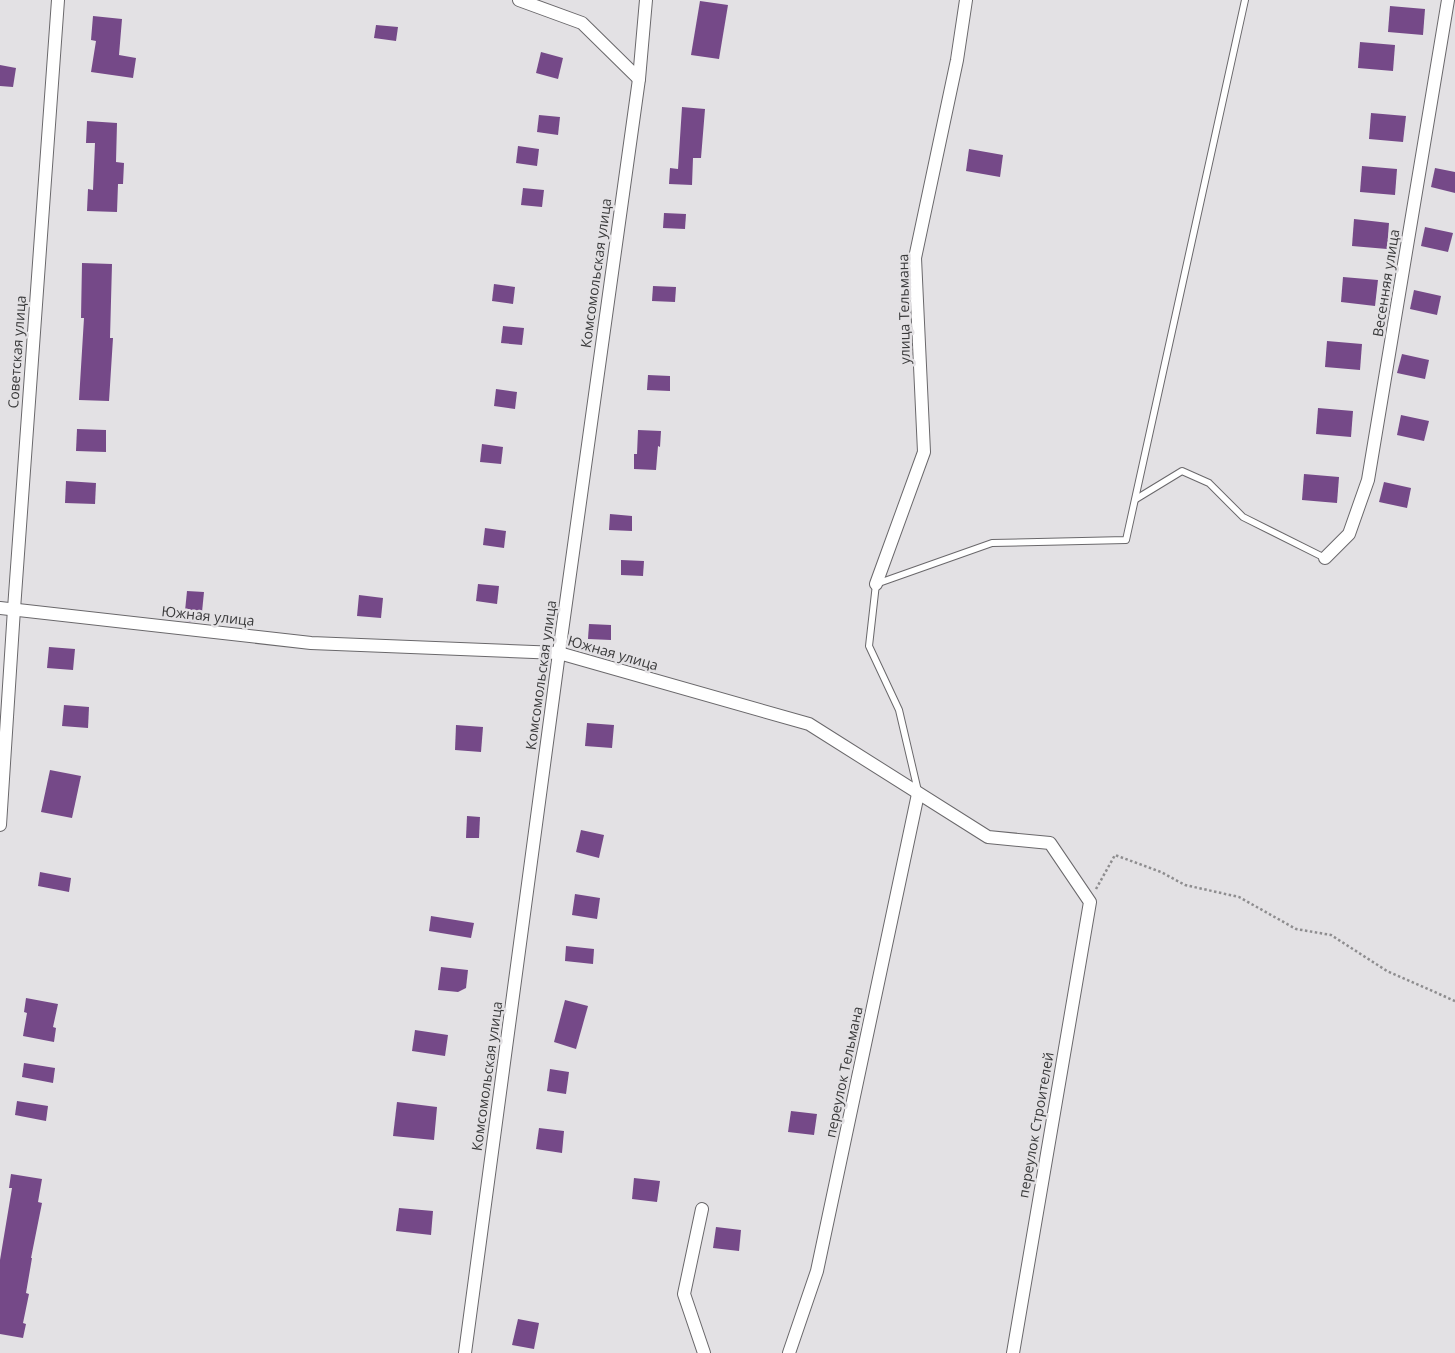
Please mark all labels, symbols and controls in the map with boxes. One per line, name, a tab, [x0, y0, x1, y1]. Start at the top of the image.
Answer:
street label: Комсомольская улица	[576, 197, 615, 349]
street label: Весенняя улица	[1368, 228, 1403, 338]
street label: улица Тельмана	[893, 254, 914, 364]
street label: Советская улица	[3, 295, 30, 409]
street label: Комсомольская улица	[521, 599, 560, 751]
street label: Южная улица	[161, 601, 256, 630]
street label: Южная улица	[566, 631, 661, 675]
street label: Комсомольская улица	[467, 1000, 506, 1152]
street label: переулок Тельмана	[820, 1004, 867, 1139]
street label: переулок Строителей	[1013, 1050, 1058, 1199]

